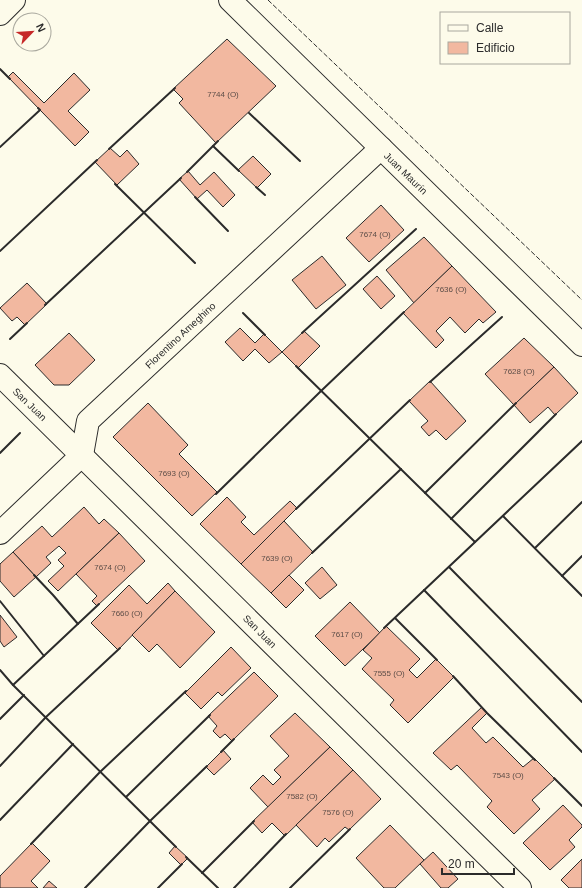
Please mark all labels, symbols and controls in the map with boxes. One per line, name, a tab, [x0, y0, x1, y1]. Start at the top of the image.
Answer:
north arrow	[12, 12, 52, 52]
legend	[440, 12, 570, 64]
text: Calle	[476, 21, 504, 35]
text: N	[34, 22, 48, 34]
text: Edificio	[476, 41, 515, 55]
house number: 7744 (O)	[207, 90, 239, 99]
street label: Juan Maurín	[382, 150, 429, 197]
house number: 7674 (O)	[359, 230, 391, 239]
house number: 7636 (O)	[435, 285, 467, 294]
street label: Florentino Ameghino	[143, 300, 218, 371]
house number: 7628 (O)	[503, 367, 535, 376]
street label: San Juan	[11, 386, 49, 423]
house number: 7693 (O)	[158, 469, 190, 478]
house number: 7639 (O)	[261, 554, 293, 563]
house number: 7674 (O)	[94, 563, 126, 572]
house number: 7660 (O)	[111, 609, 143, 618]
street label: San Juan	[241, 613, 278, 650]
house number: 7617 (O)	[331, 630, 363, 639]
house number: 7555 (O)	[373, 669, 405, 678]
house number: 7543 (O)	[492, 771, 524, 780]
house number: 7582 (O)	[286, 792, 318, 801]
house number: 7576 (O)	[322, 808, 354, 817]
scale bar	[442, 850, 514, 876]
text: 20 m	[448, 857, 475, 871]

